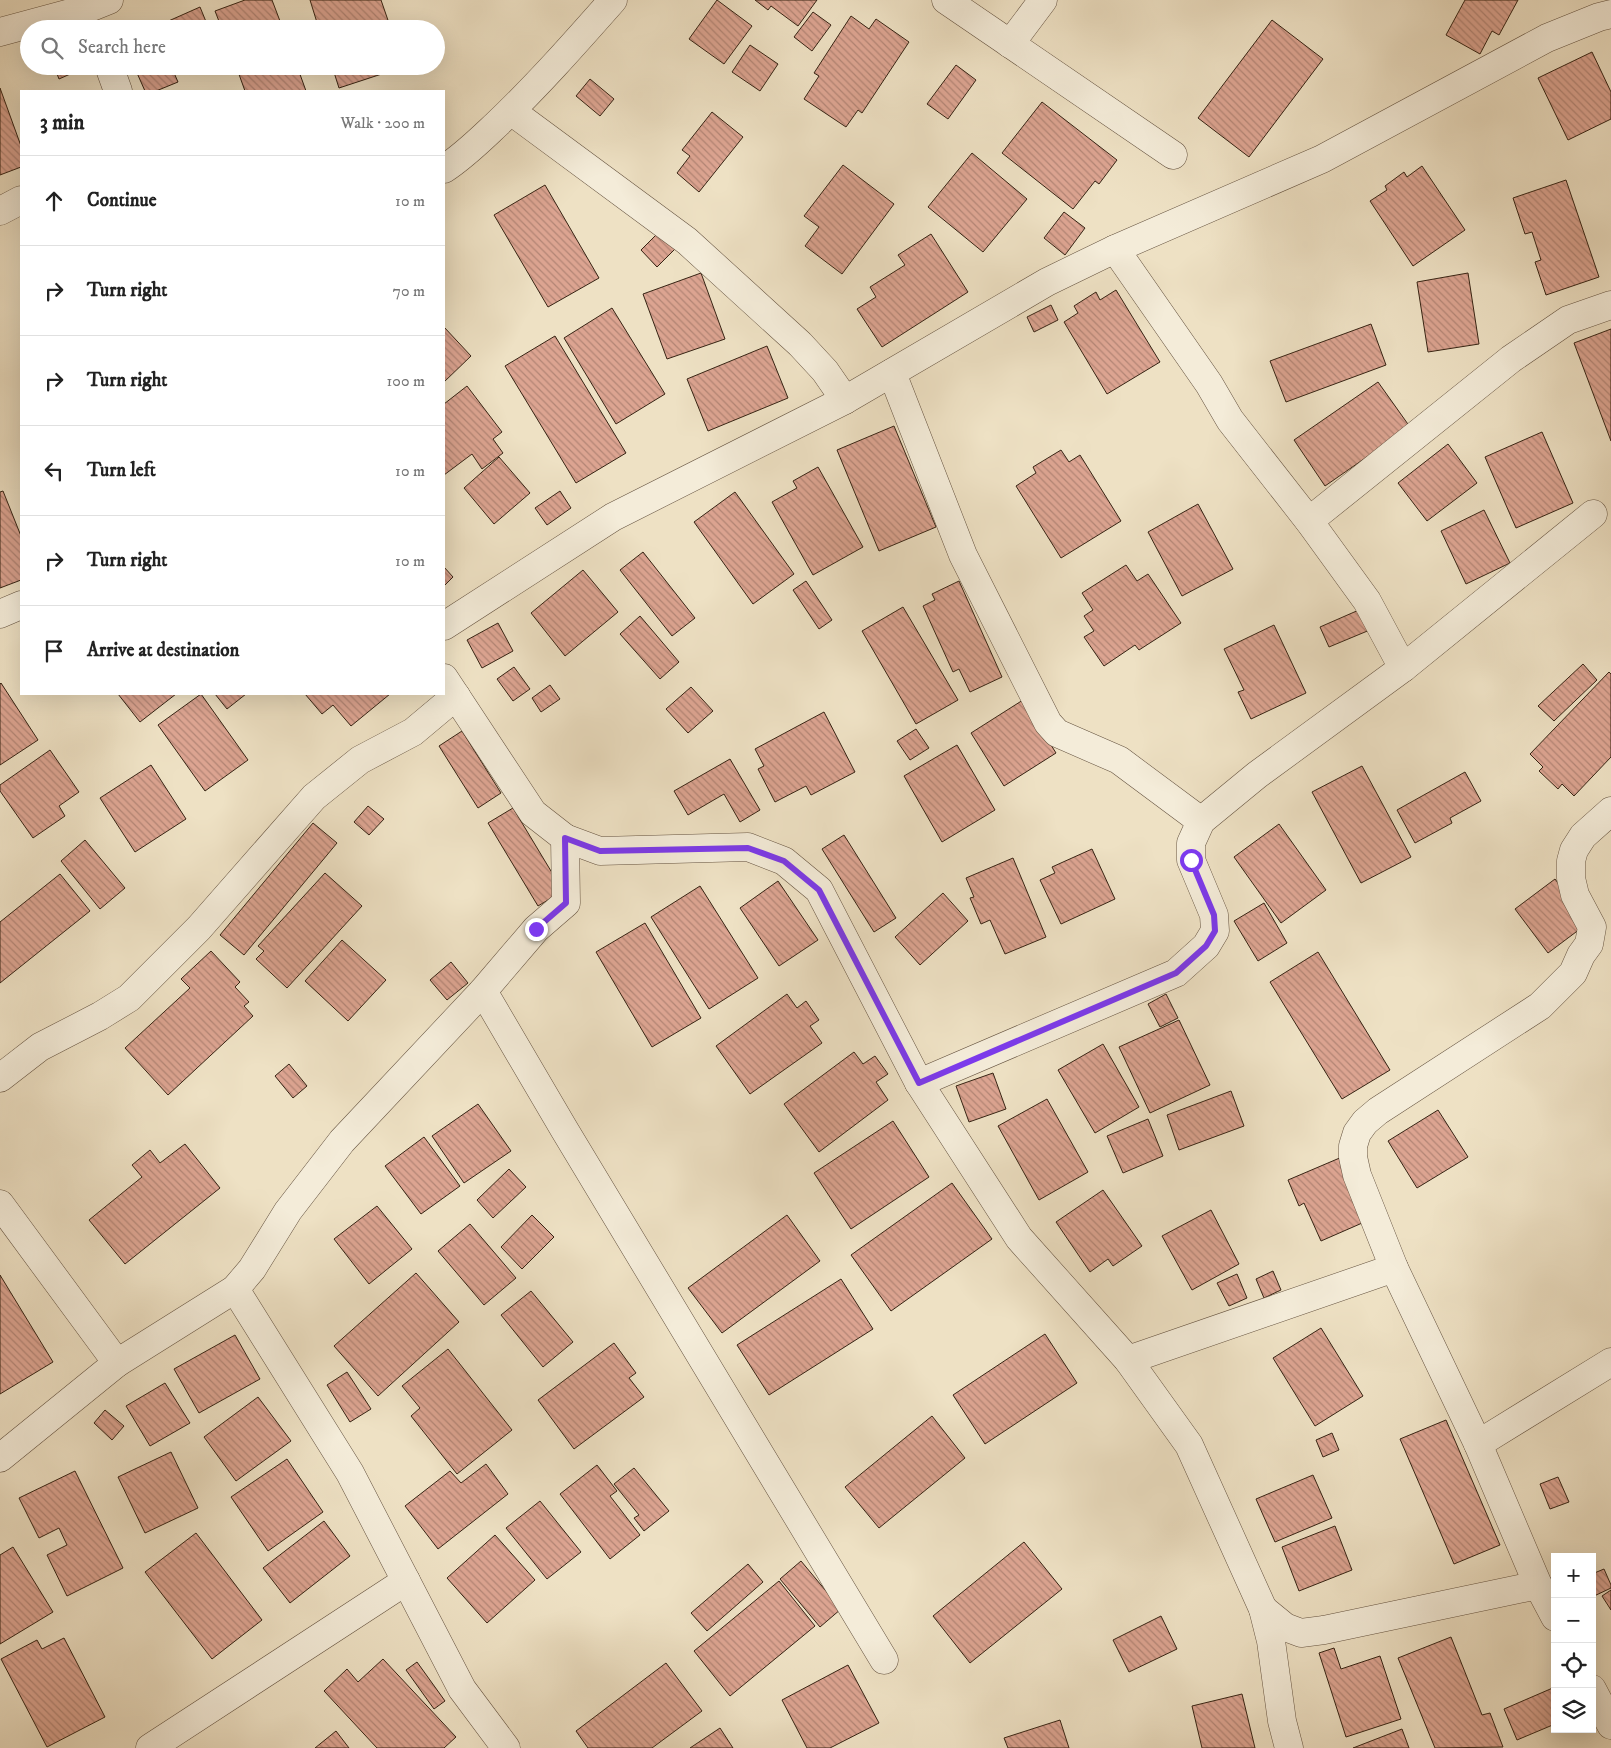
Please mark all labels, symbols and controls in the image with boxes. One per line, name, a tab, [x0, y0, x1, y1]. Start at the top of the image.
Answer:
search box	[20, 20, 445, 75]
icon: search	[38, 34, 66, 62]
text: Search here	[78, 36, 166, 59]
text: 3 min	[40, 110, 85, 136]
text: Walk · 200 m	[341, 113, 425, 133]
icon: ahead	[40, 187, 68, 215]
text: Continue	[87, 189, 157, 212]
text: 10 m	[395, 191, 425, 211]
icon: right	[40, 277, 68, 305]
text: Turn right	[87, 279, 167, 302]
text: 70 m	[393, 281, 425, 301]
icon: right	[40, 367, 68, 395]
text: Turn right	[87, 369, 167, 392]
text: 100 m	[387, 371, 425, 391]
icon: left	[40, 457, 68, 485]
text: Turn left	[87, 459, 156, 482]
text: 10 m	[395, 461, 425, 481]
icon: right	[40, 547, 68, 575]
text: Turn right	[87, 549, 167, 572]
text: 10 m	[395, 551, 425, 571]
icon: arrive	[40, 637, 68, 665]
text: Arrive at destination	[87, 639, 239, 662]
route start	[1180, 849, 1203, 872]
route end	[525, 918, 548, 941]
map controls	[1551, 1553, 1596, 1733]
button: +	[1551, 1553, 1596, 1598]
button: −	[1551, 1598, 1596, 1643]
button: locate	[1551, 1643, 1596, 1688]
button: layers	[1551, 1688, 1596, 1733]

